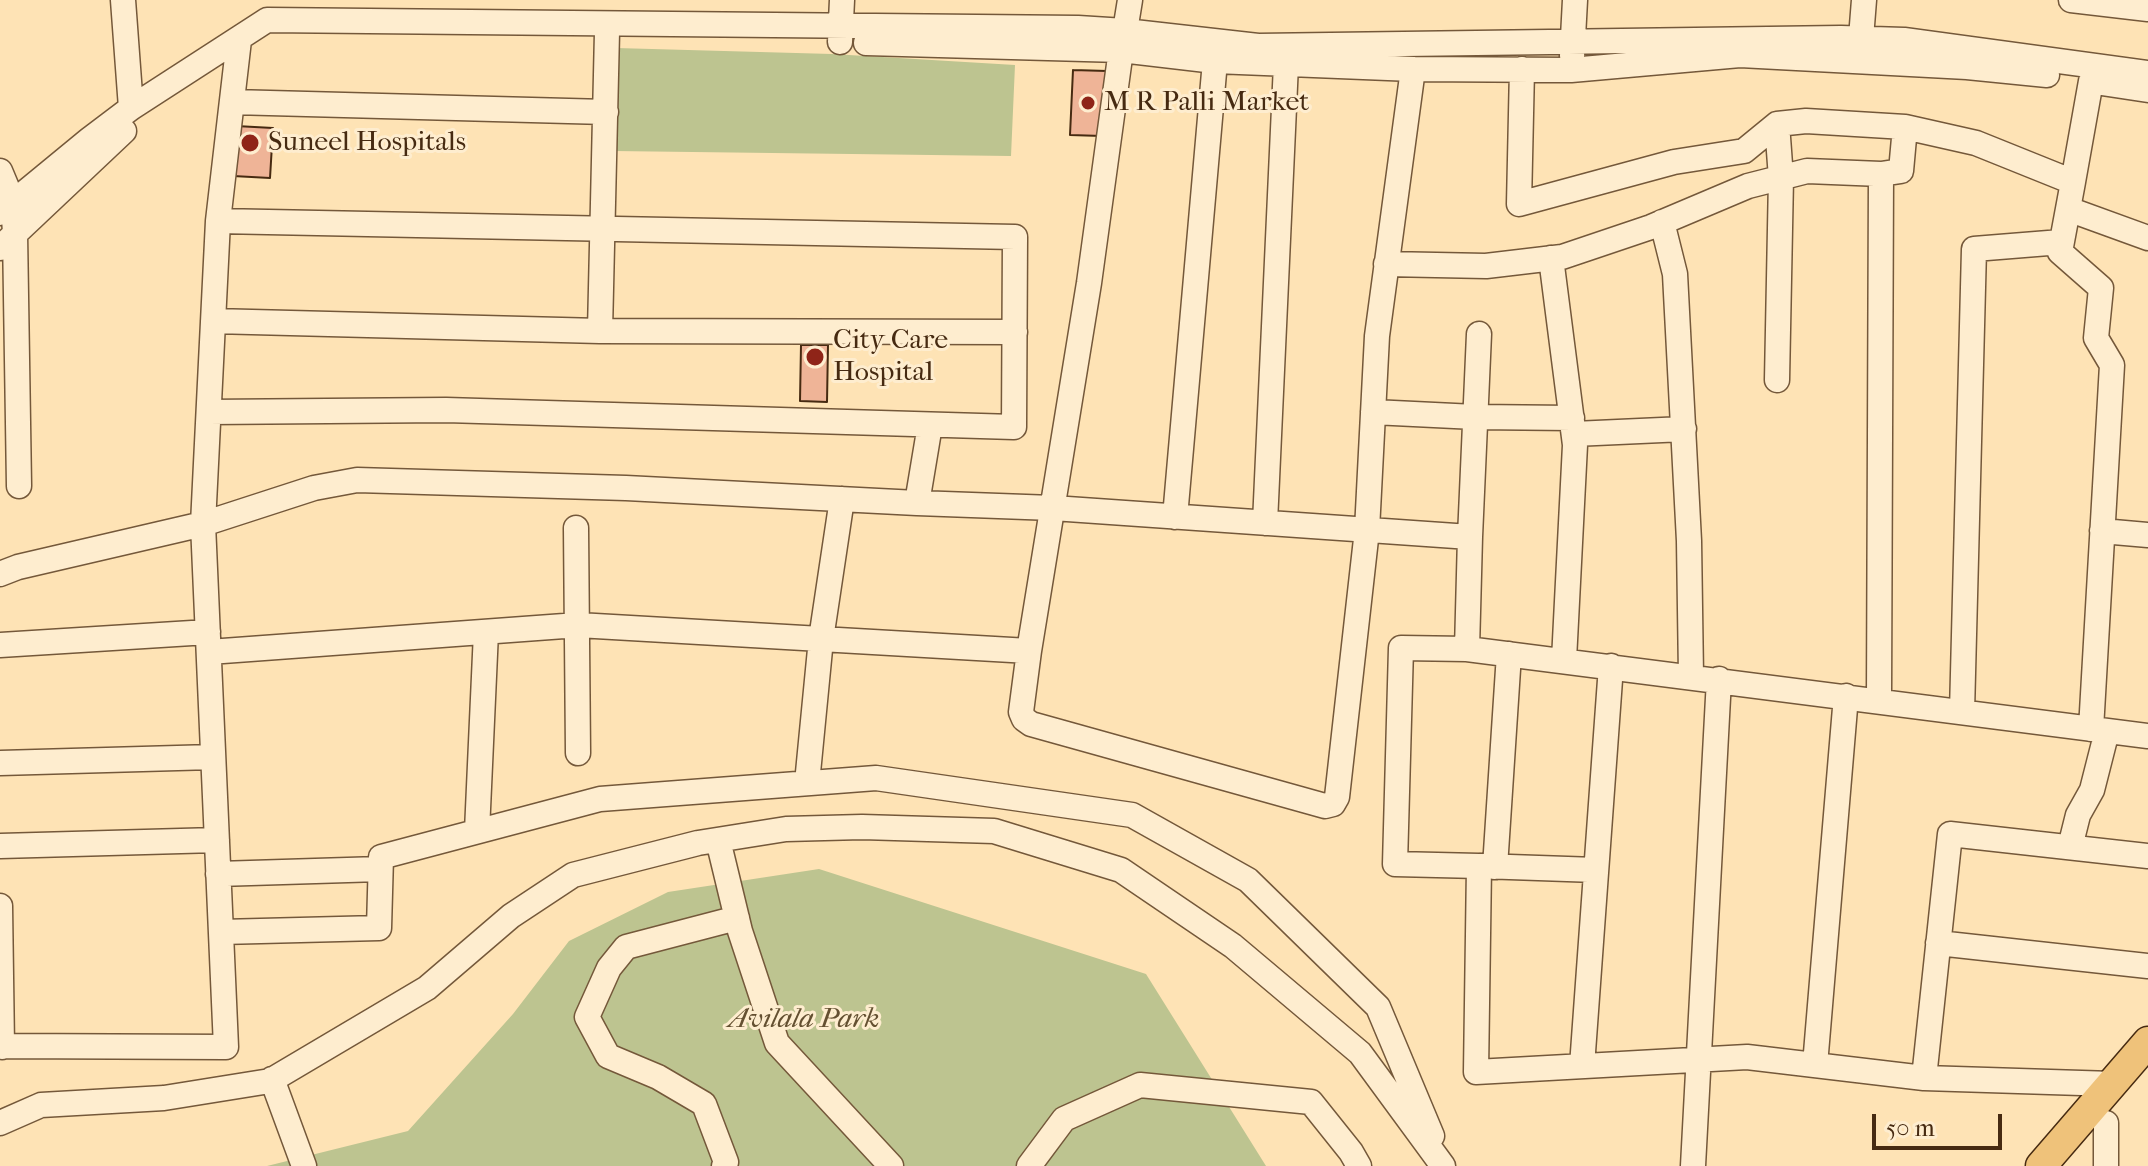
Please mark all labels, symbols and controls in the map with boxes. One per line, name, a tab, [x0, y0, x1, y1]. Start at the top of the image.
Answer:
place label: M R Palli Market	[1104, 86, 1309, 120]
marker: M R Palli Market	[1079, 94, 1097, 112]
place label: Suneel Hospitals	[268, 126, 466, 160]
marker: Suneel Hospitals	[239, 132, 261, 154]
place label: City Care Hospital	[833, 324, 948, 390]
marker: City Care Hospital	[804, 346, 826, 368]
park label: Avilala Park	[728, 1003, 880, 1037]
scale bar	[1876, 1098, 2006, 1148]
text: 50 m	[1886, 1114, 1935, 1142]

